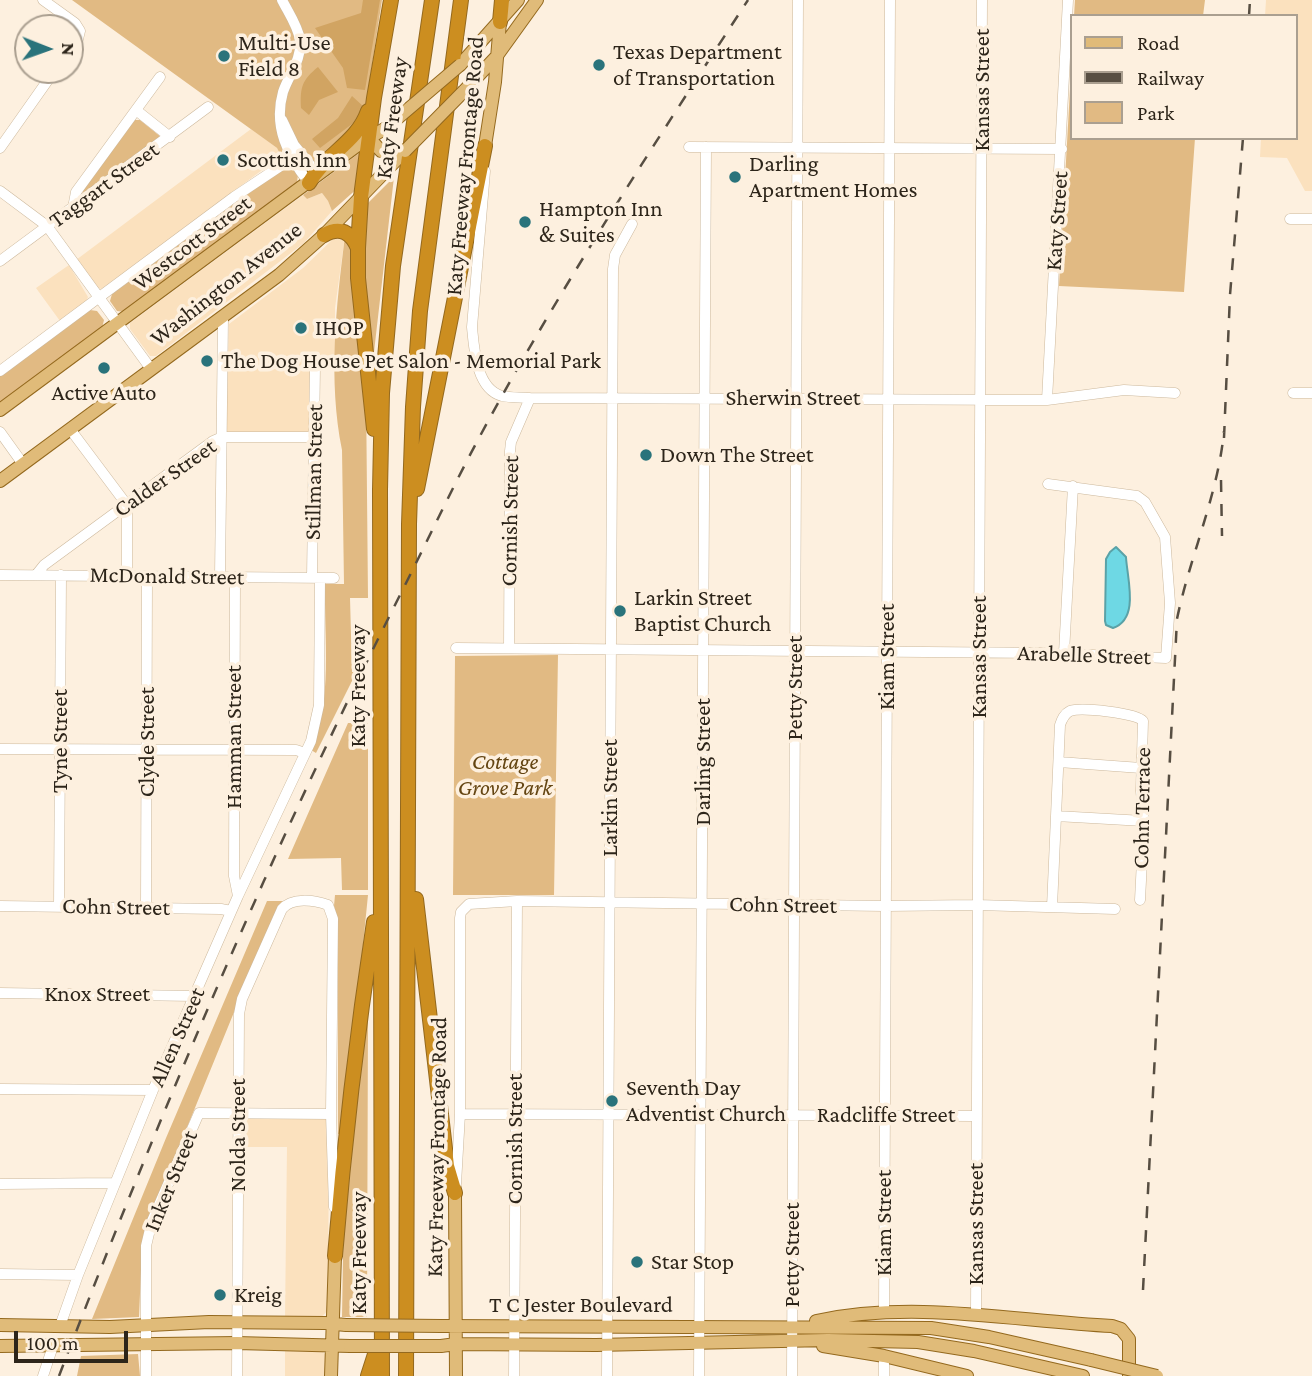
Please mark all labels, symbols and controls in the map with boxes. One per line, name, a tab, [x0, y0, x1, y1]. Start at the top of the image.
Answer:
north arrow	[14, 14, 84, 84]
legend	[1070, 14, 1298, 140]
place label: Multi-Use Field 8	[238, 29, 331, 83]
street label: Kansas Street	[968, 29, 996, 151]
text: Road	[1137, 31, 1180, 55]
street label: Katy Freeway Frontage Road	[440, 35, 490, 297]
place label: Texas Department of Transportation	[613, 38, 782, 92]
text: N	[58, 43, 79, 56]
marker: Multi-Use Field 8	[216, 48, 232, 64]
street label: Katy Freeway	[370, 55, 414, 181]
marker: Texas Department of Transportation	[591, 57, 607, 73]
text: Railway	[1137, 66, 1204, 90]
text: Park	[1137, 101, 1174, 125]
street label: Taggart Street	[44, 136, 164, 234]
place label: Scottish Inn	[237, 146, 347, 174]
place label: Darling Apartment Homes	[749, 150, 918, 204]
marker: Scottish Inn	[215, 152, 231, 168]
marker: Darling Apartment Homes	[727, 169, 743, 185]
street label: Katy Street	[1040, 170, 1074, 272]
street label: Westcott Street	[127, 190, 257, 296]
place label: Hampton Inn & Suites	[539, 195, 662, 249]
marker: Hampton Inn & Suites	[517, 214, 533, 230]
street label: Washington Avenue	[145, 216, 307, 352]
place label: IHOP	[315, 314, 364, 342]
marker: IHOP	[293, 320, 309, 336]
place label: The Dog House Pet Salon - Memorial Park	[221, 347, 601, 375]
marker: The Dog House Pet Salon - Memorial Park	[199, 353, 215, 369]
marker: Active Auto	[96, 360, 112, 376]
place label: Active Auto	[52, 379, 156, 407]
street label: Sherwin Street	[726, 384, 860, 412]
street label: Stillman Street	[299, 404, 329, 540]
street label: Calder Street	[108, 433, 222, 523]
place label: Down The Street	[660, 441, 813, 469]
marker: Down The Street	[638, 447, 654, 463]
street label: Cornish Street	[495, 455, 525, 587]
street label: McDonald Street	[89, 561, 245, 591]
place label: Larkin Street Baptist Church	[634, 584, 771, 638]
street label: Kansas Street	[965, 596, 993, 718]
marker: Larkin Street Baptist Church	[612, 603, 628, 619]
street label: Kiam Street	[873, 604, 901, 710]
street label: Katy Freeway	[344, 625, 372, 747]
street label: Petty Street	[781, 635, 809, 741]
street label: Arabelle Street	[1017, 639, 1151, 671]
street label: Hamman Street	[220, 665, 248, 809]
street label: Clyde Street	[133, 687, 161, 797]
street label: Tyne Street	[46, 689, 74, 793]
street label: Darling Street	[689, 698, 717, 826]
street label: Larkin Street	[596, 739, 624, 857]
street label: Cohn Terrace	[1127, 747, 1157, 869]
park label: Cottage Grove Park	[458, 748, 552, 802]
street label: Cohn Street	[729, 890, 837, 920]
street label: Cohn Street	[62, 892, 170, 922]
street label: Knox Street	[44, 980, 150, 1008]
street label: Allen Street	[143, 983, 211, 1091]
street label: Katy Freeway Frontage Road	[421, 1017, 453, 1277]
street label: Cornish Street	[501, 1074, 529, 1204]
place label: Seventh Day Adventist Church	[626, 1074, 786, 1128]
street label: Nolda Street	[224, 1078, 252, 1192]
marker: Seventh Day Adventist Church	[604, 1093, 620, 1109]
street label: Radcliffe Street	[817, 1101, 955, 1129]
street label: Inker Street	[138, 1126, 204, 1236]
street label: Kansas Street	[962, 1163, 990, 1285]
street label: Kiam Street	[870, 1170, 898, 1276]
street label: Katy Freeway	[345, 1192, 373, 1314]
street label: Petty Street	[778, 1202, 806, 1308]
place label: Star Stop	[651, 1248, 734, 1276]
marker: Star Stop	[629, 1254, 645, 1270]
place label: Kreig	[234, 1281, 282, 1309]
marker: Kreig	[212, 1287, 228, 1303]
street label: T C Jester Boulevard	[489, 1291, 673, 1319]
scale bar	[18, 1316, 131, 1360]
text: 100 m	[27, 1331, 79, 1355]

